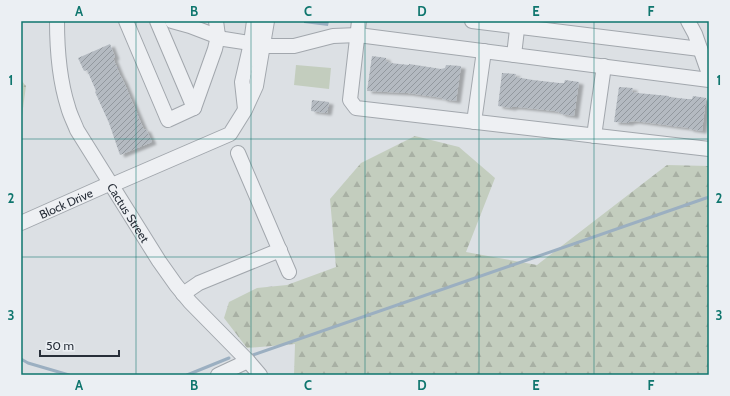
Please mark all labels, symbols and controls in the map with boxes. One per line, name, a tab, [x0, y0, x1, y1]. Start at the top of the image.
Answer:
text: A	[75, 3, 84, 19]
text: B	[190, 3, 198, 19]
text: C	[304, 3, 312, 19]
text: D	[417, 3, 427, 19]
text: E	[532, 3, 540, 19]
text: F	[648, 3, 655, 19]
text: 1	[9, 72, 13, 88]
text: 1	[717, 72, 721, 88]
street label: Cactus Street	[104, 180, 153, 245]
street label: Block Drive	[37, 185, 95, 222]
text: 2	[8, 190, 15, 206]
text: 2	[716, 190, 723, 206]
text: 3	[7, 307, 15, 323]
text: 3	[715, 307, 723, 323]
scale bar	[40, 332, 119, 358]
text: 50 m	[46, 338, 74, 353]
text: A	[75, 377, 84, 393]
text: B	[190, 377, 198, 393]
text: C	[304, 377, 312, 393]
text: D	[417, 377, 427, 393]
text: E	[532, 377, 540, 393]
text: F	[648, 377, 655, 393]

